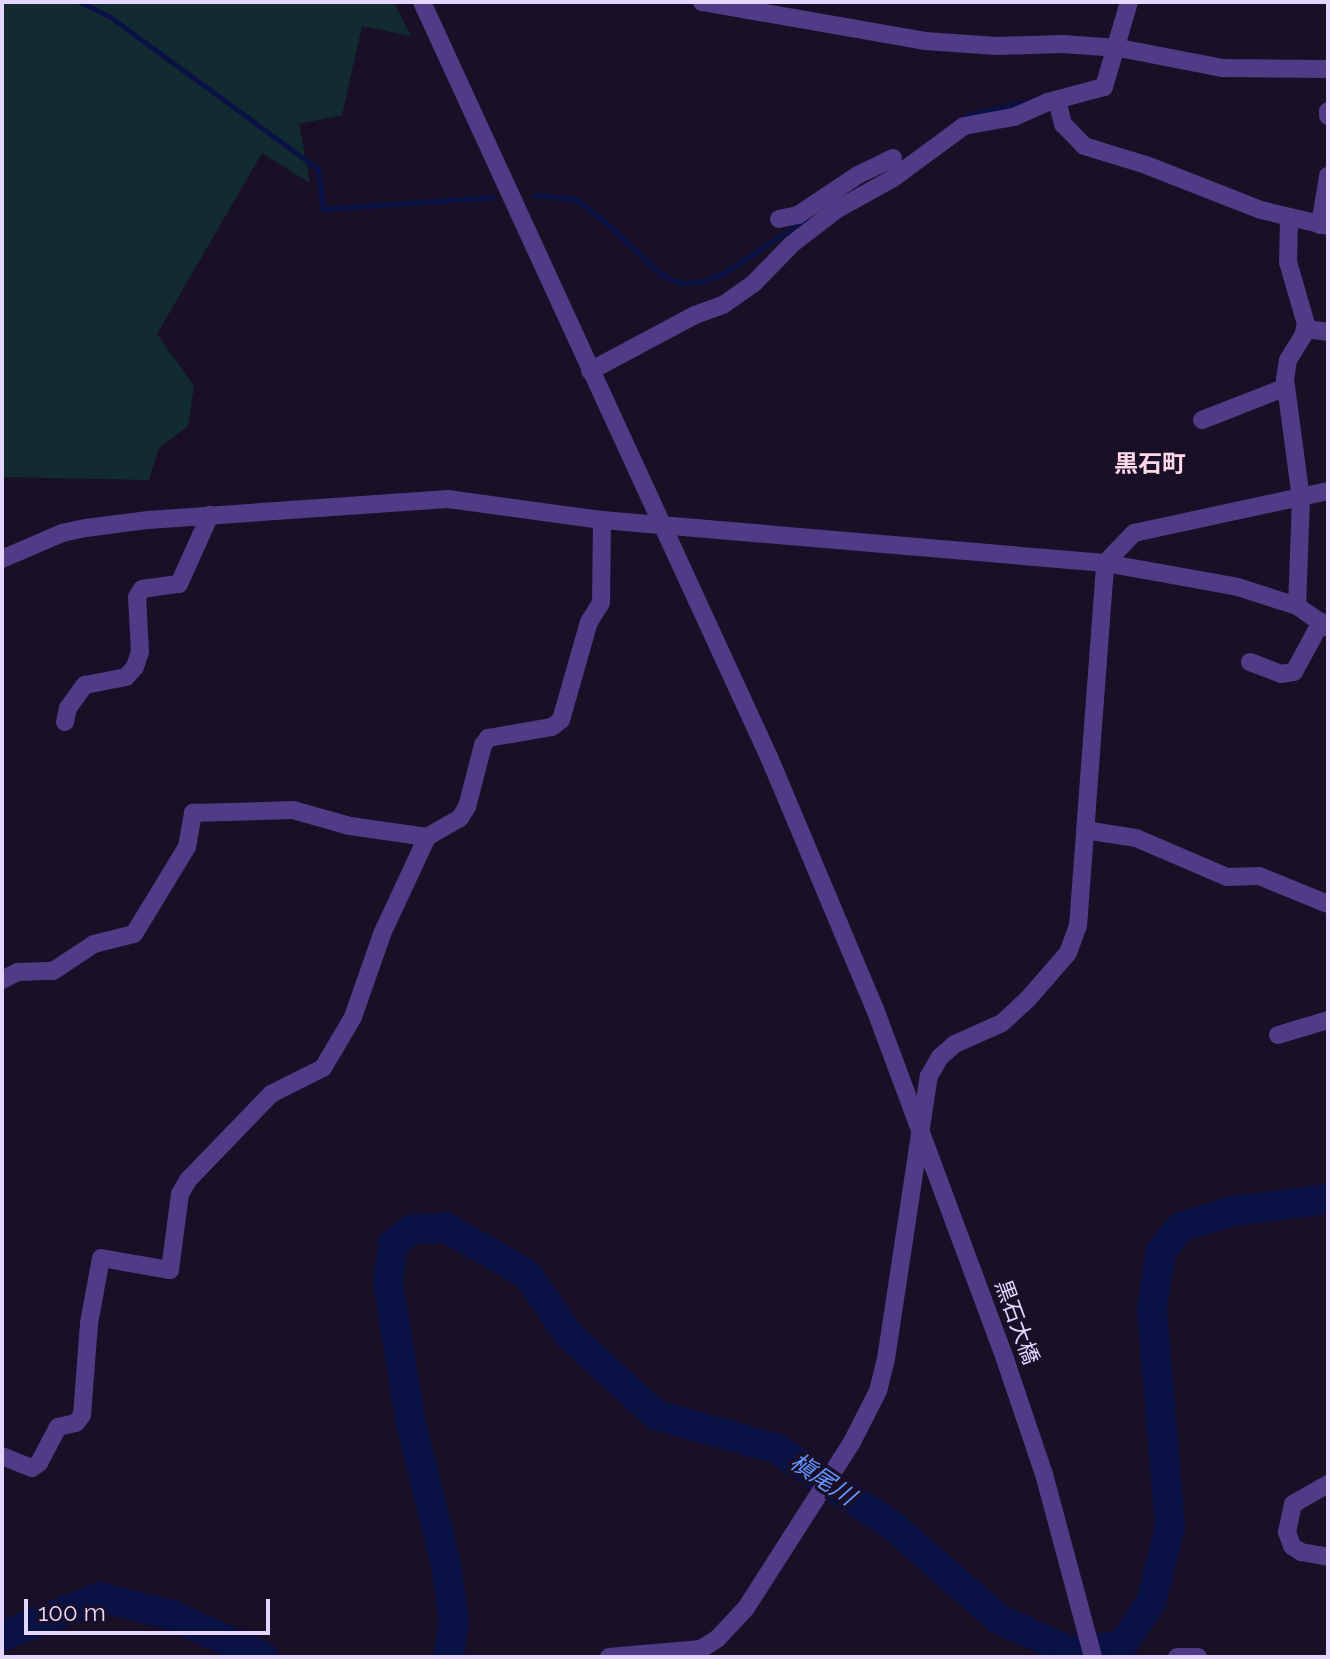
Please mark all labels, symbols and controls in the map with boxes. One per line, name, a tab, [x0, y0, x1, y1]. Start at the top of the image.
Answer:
district label: 黒石町	[1114, 450, 1186, 478]
street label: 黒石大橋	[990, 1276, 1044, 1368]
water label: 槇尾川	[785, 1447, 861, 1511]
scale bar	[28, 1583, 274, 1633]
text: 100 m	[38, 1598, 106, 1627]

